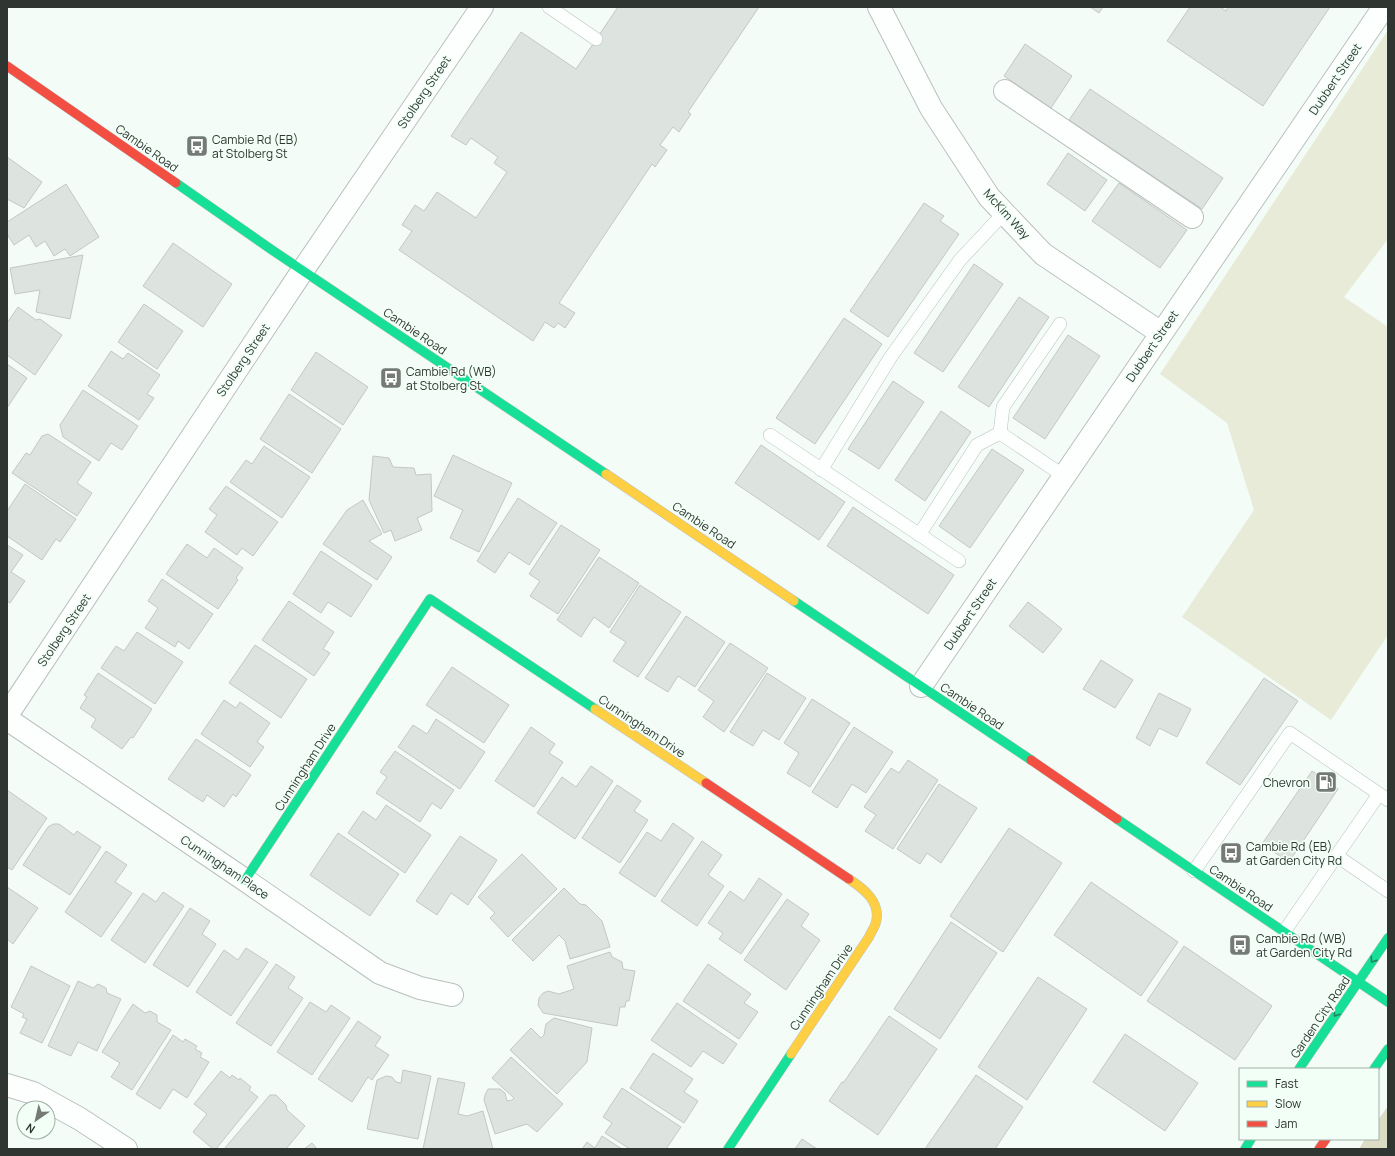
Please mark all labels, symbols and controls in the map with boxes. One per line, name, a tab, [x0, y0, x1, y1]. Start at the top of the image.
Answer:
street label: Dubbert Street	[1305, 40, 1365, 118]
street label: Stolberg Street	[393, 52, 455, 132]
street label: Cambie Road	[112, 120, 182, 176]
place label: Cambie Rd (EB) at Stolberg St	[212, 131, 298, 162]
bus stop icon: Cambie Rd (EB) at Stolberg St	[184, 133, 210, 159]
street label: McKim Way	[980, 185, 1035, 243]
street label: Cambie Road	[380, 303, 450, 359]
street label: Dubbert Street	[1122, 307, 1182, 385]
street label: Stolberg Street	[212, 320, 274, 400]
place label: Cambie Rd (WB) at Stolberg St	[406, 363, 497, 394]
bus stop icon: Cambie Rd (WB) at Stolberg St	[378, 365, 404, 391]
street label: Cambie Road	[669, 497, 739, 553]
street label: Dubbert Street	[940, 575, 1000, 653]
street label: Stolberg Street	[33, 590, 95, 670]
street label: Cambie Road	[937, 678, 1007, 734]
street label: Cunningham Drive	[595, 691, 689, 761]
street label: Cunningham Drive	[270, 720, 340, 814]
fuel station icon: Chevron	[1313, 769, 1339, 795]
place label: Chevron	[1263, 774, 1310, 791]
street label: Cunningham Place	[177, 831, 273, 903]
place label: Cambie Rd (EB) at Garden City Rd	[1246, 838, 1342, 869]
bus stop icon: Cambie Rd (EB) at Garden City Rd	[1218, 840, 1244, 866]
street label: Cambie Road	[1206, 860, 1276, 916]
place label: Cambie Rd (WB) at Garden City Rd	[1256, 930, 1352, 961]
bus stop icon: Cambie Rd (WB) at Garden City Rd	[1227, 932, 1253, 958]
street label: Cunningham Drive	[786, 940, 856, 1034]
one-way arrow	[1370, 956, 1378, 963]
street label: Garden City Road	[1286, 972, 1354, 1062]
one-way arrow	[1333, 1010, 1341, 1017]
legend	[1239, 1068, 1379, 1140]
text: Fast	[1275, 1075, 1299, 1092]
text: Slow	[1275, 1095, 1301, 1112]
north arrow	[16, 1100, 56, 1140]
text: Jam	[1275, 1115, 1297, 1132]
text: N	[23, 1120, 38, 1137]

